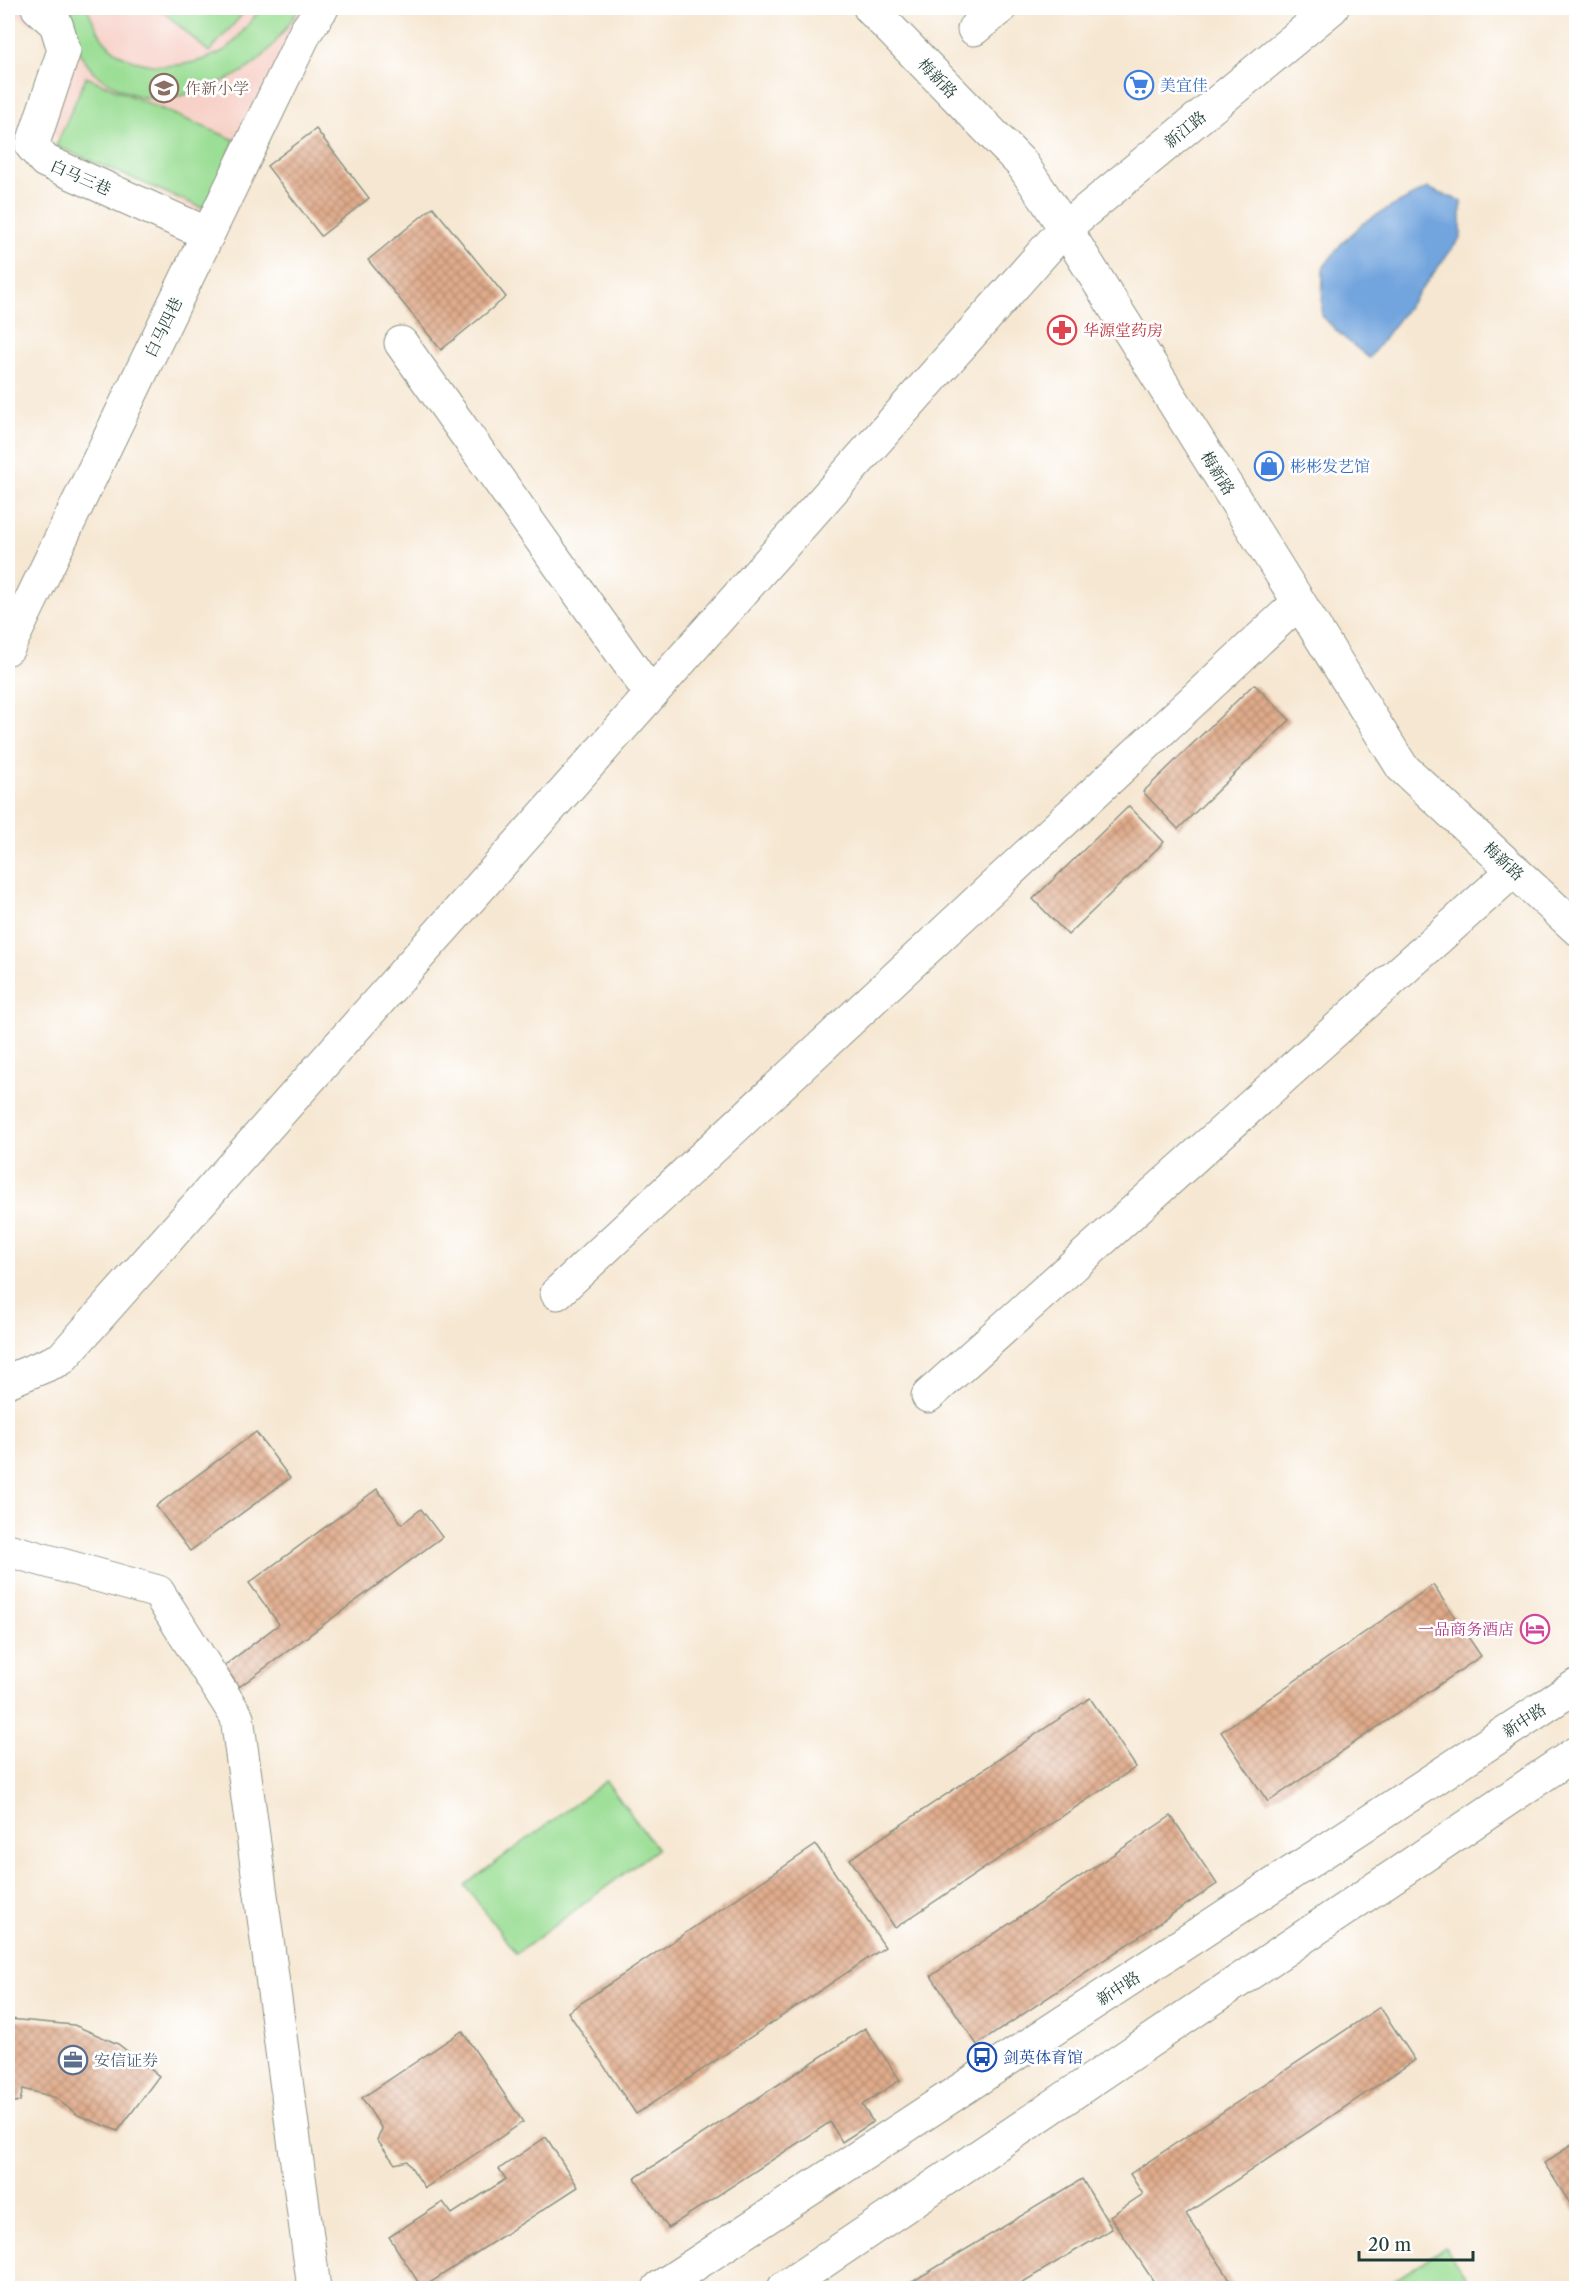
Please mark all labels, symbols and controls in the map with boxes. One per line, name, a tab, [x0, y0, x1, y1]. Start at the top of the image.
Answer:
street label: 梅新路	[914, 54, 962, 102]
supermarket icon: 美宜佳	[1123, 69, 1155, 101]
school or university icon: 作新小学	[148, 72, 180, 104]
place label: 美宜佳	[1160, 75, 1208, 95]
place label: 作新小学	[185, 78, 249, 98]
street label: 新江路	[1160, 106, 1210, 152]
street label: 白马三巷	[48, 155, 114, 199]
street label: 白马四巷	[140, 294, 186, 360]
pharmacy icon: 华源堂药房	[1046, 314, 1078, 346]
place label: 华源堂药房	[1083, 320, 1163, 340]
street label: 梅新路	[1197, 447, 1239, 499]
shop icon: 彬彬发艺馆	[1253, 450, 1285, 482]
place label: 彬彬发艺馆	[1290, 456, 1370, 476]
street label: 梅新路	[1480, 837, 1528, 885]
hotel icon: 一品商务酒店	[1519, 1613, 1551, 1645]
place label: 一品商务酒店	[1418, 1619, 1514, 1639]
street label: 新中路	[1498, 1699, 1550, 1741]
street label: 新中路	[1092, 1967, 1144, 2009]
bus stop icon: 剑英体育馆	[966, 2041, 998, 2073]
office icon: 安信证券	[57, 2044, 89, 2076]
place label: 剑英体育馆	[1003, 2047, 1083, 2067]
place label: 安信证券	[94, 2050, 158, 2070]
scale bar	[1359, 2224, 1473, 2262]
text: 20 m	[1368, 2234, 1412, 2256]

